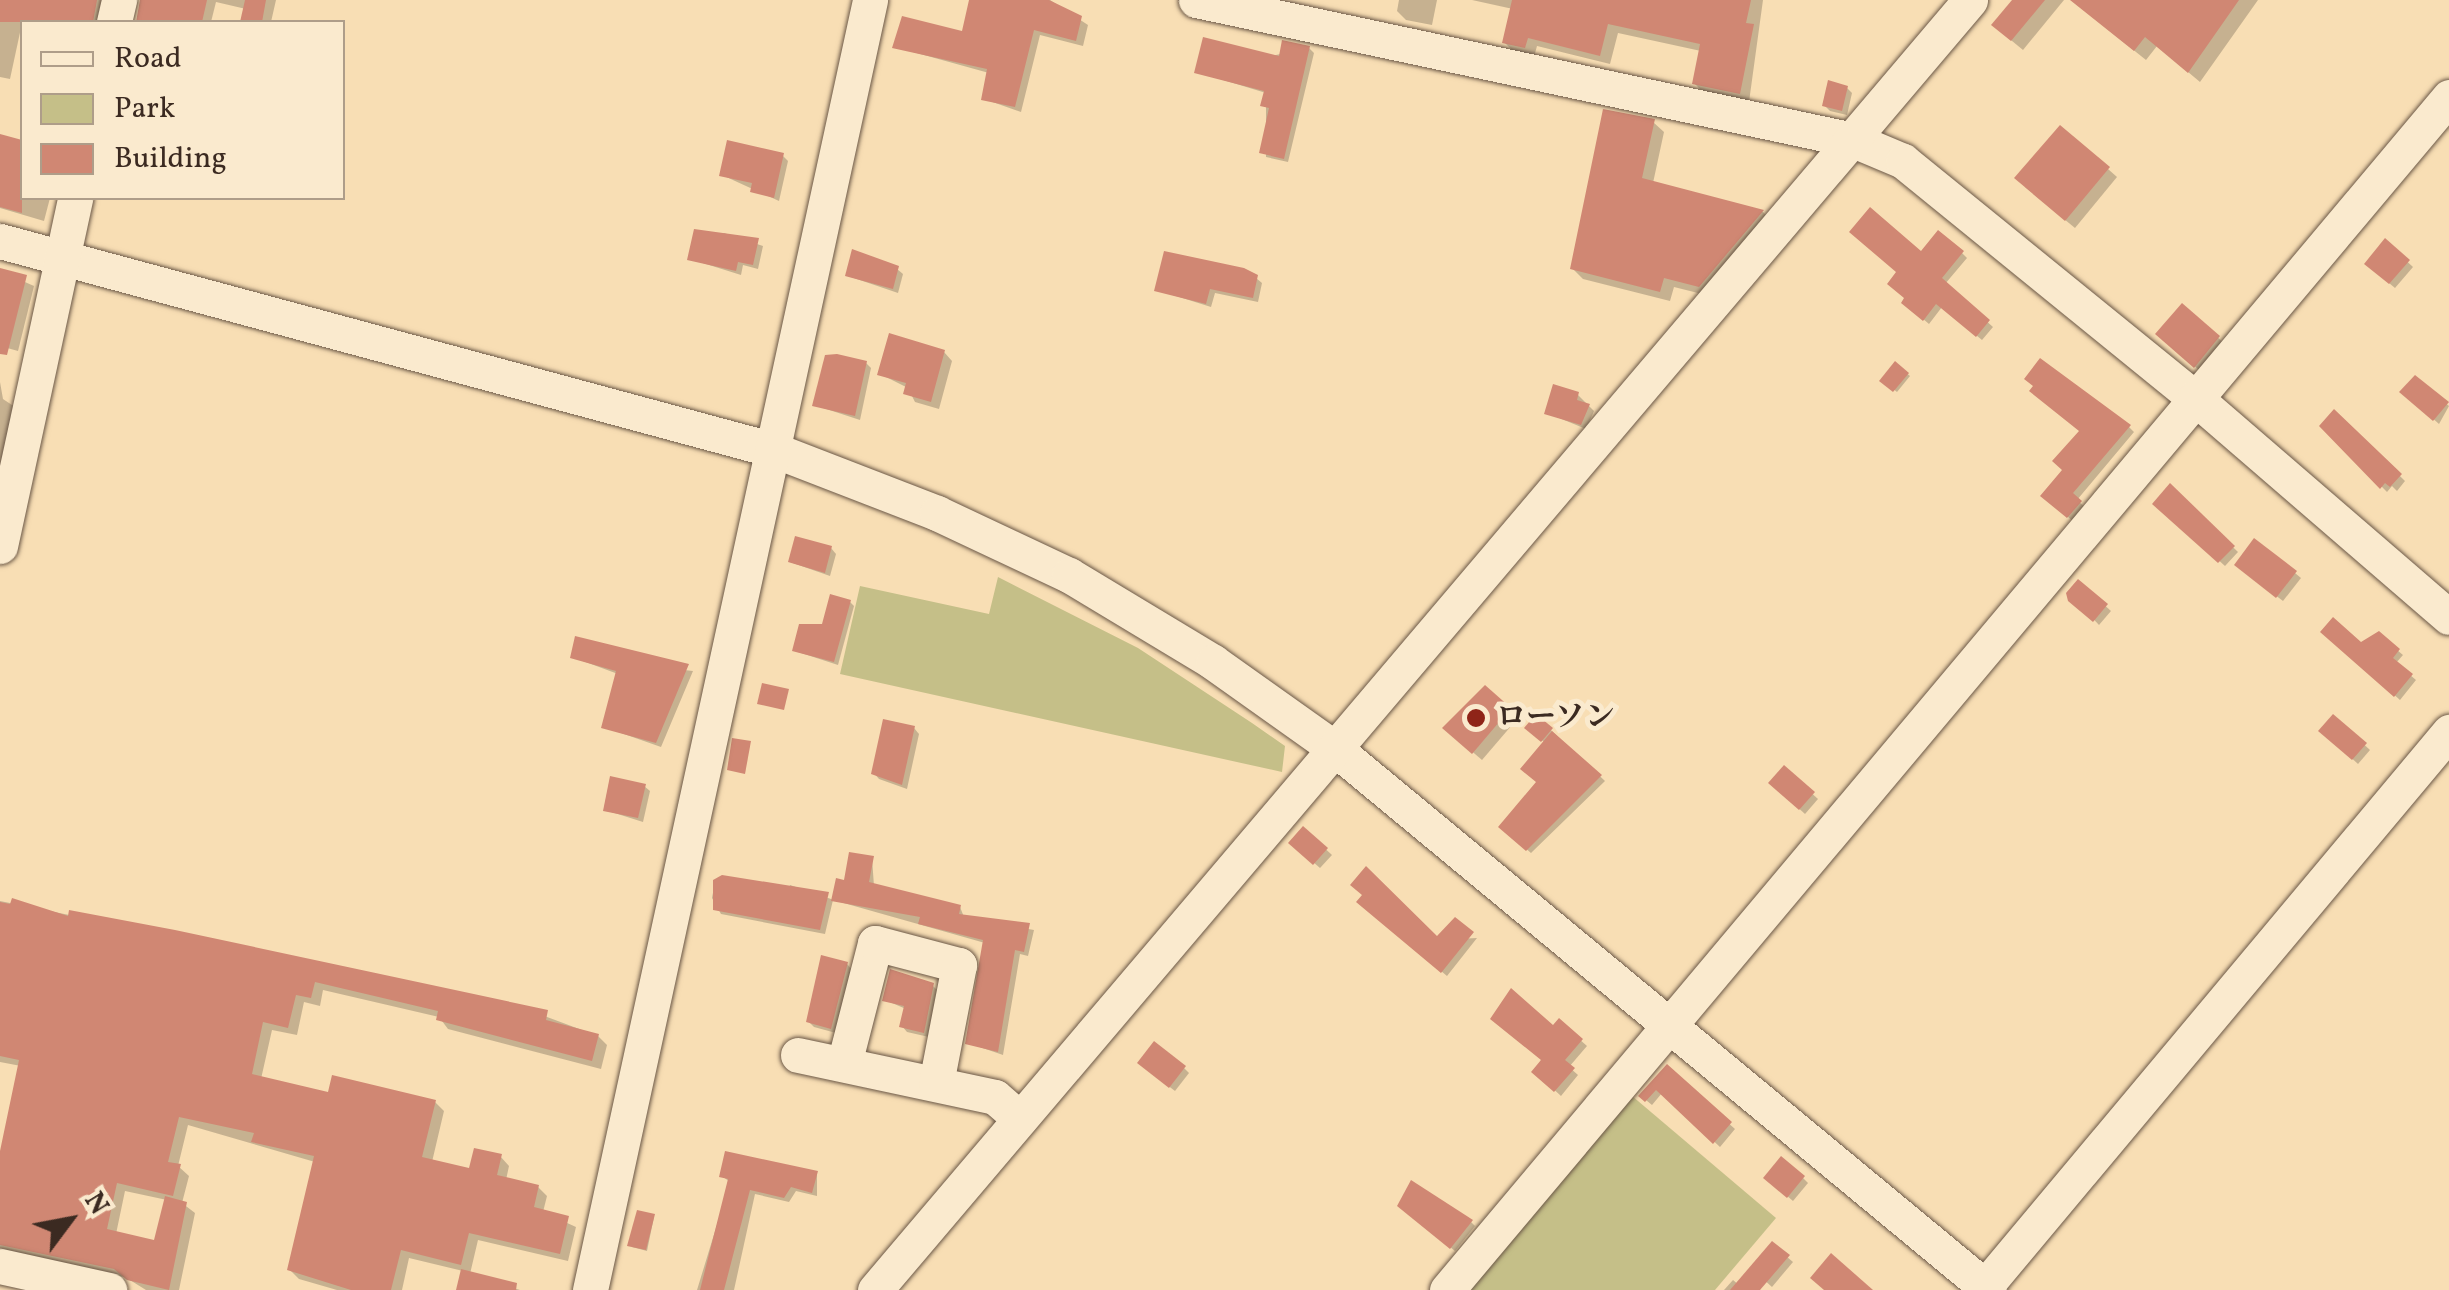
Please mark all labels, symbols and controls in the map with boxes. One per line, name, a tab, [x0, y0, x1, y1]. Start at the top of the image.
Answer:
legend	[20, 20, 345, 200]
text: Road	[114, 38, 182, 80]
text: Park	[114, 88, 175, 130]
text: Building	[114, 138, 227, 180]
place label: ローソン	[1496, 700, 1616, 736]
marker: ローソン	[1465, 707, 1487, 729]
north arrow	[20, 1170, 120, 1270]
text: N	[74, 1185, 118, 1223]

